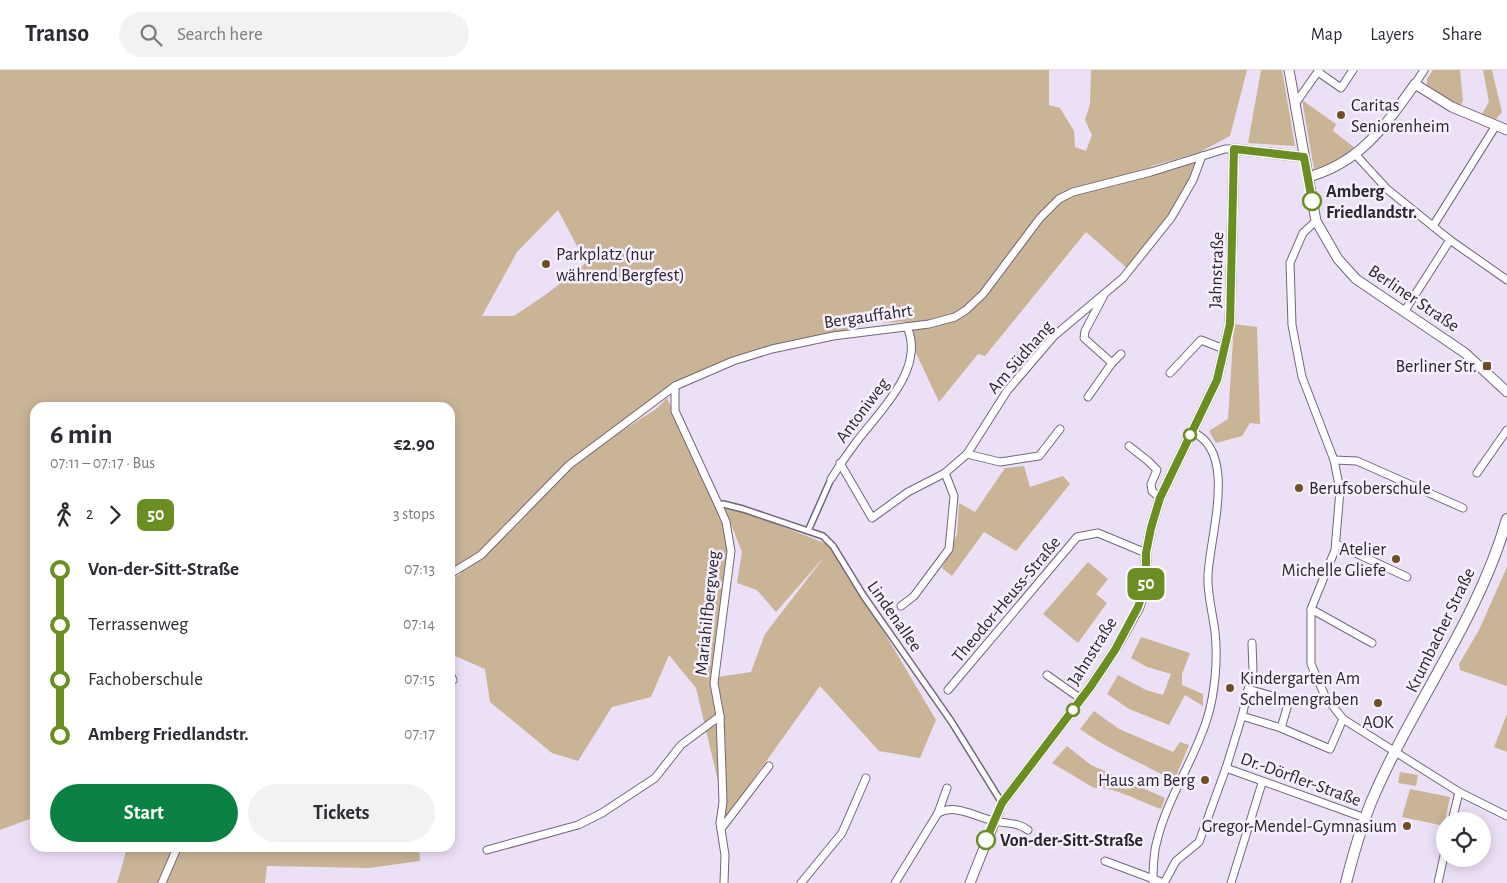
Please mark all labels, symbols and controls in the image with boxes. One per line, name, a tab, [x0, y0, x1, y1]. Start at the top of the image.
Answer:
search box	[119, 12, 469, 57]
icon: search	[137, 21, 165, 49]
text: Transo	[25, 22, 89, 46]
text: Search here	[177, 25, 263, 44]
text: Map	[1311, 26, 1342, 44]
text: Layers	[1370, 26, 1414, 44]
text: Share	[1442, 26, 1482, 44]
place label: Caritas Seniorenheim	[1351, 97, 1450, 136]
marker: Caritas Seniorenheim	[1335, 109, 1347, 121]
place label: Amberg Friedlandstr.	[1326, 183, 1417, 222]
marker: Amberg Friedlandstr.	[1302, 191, 1322, 211]
street label: Jahnstraße	[1207, 231, 1227, 309]
place label: Parkplatz (nur während Bergfest)	[556, 246, 685, 285]
marker: Parkplatz (nur während Bergfest)	[540, 258, 552, 270]
street label: Berliner Straße	[1365, 262, 1462, 336]
street label: Bergauffahrt	[823, 302, 914, 332]
street label: Am Südhang	[984, 318, 1057, 398]
place label: Berliner Str.	[1396, 358, 1477, 376]
marker: Berliner Str.	[1481, 360, 1493, 372]
street label: Antoniweg	[833, 375, 893, 446]
text: 6 min	[50, 421, 112, 449]
unlabelled marker	[1183, 428, 1197, 442]
text: €2.90	[394, 435, 435, 454]
text: 07:11 – 07:17 · Bus	[50, 455, 155, 471]
place label: Berufsoberschule	[1309, 480, 1431, 498]
marker: Berufsoberschule	[1293, 482, 1305, 494]
icon: walk	[50, 501, 78, 529]
icon: forward	[101, 501, 129, 529]
text: 2	[86, 506, 93, 522]
text: 50	[147, 506, 164, 524]
text: 3 stops	[393, 506, 435, 522]
street label: Theodor-Heuss-Straße	[949, 533, 1064, 666]
place label: Atelier Michelle Gliefe	[1282, 541, 1386, 580]
street label: Mariahilfbergweg	[692, 550, 724, 676]
marker: Atelier Michelle Gliefe	[1390, 553, 1402, 565]
text: Von-der-Sitt-Straße	[88, 560, 239, 579]
text: 07:13	[404, 561, 435, 577]
street label: Krumbacher Straße	[1403, 565, 1479, 696]
line badge: 50	[1124, 568, 1168, 600]
text: 50	[1137, 575, 1155, 593]
street label: Lindenallee	[863, 578, 925, 655]
street label: Jahnstraße	[1065, 614, 1121, 689]
text: Terrassenweg	[88, 615, 188, 634]
text: 07:14	[403, 616, 435, 632]
text: Fachoberschule	[88, 670, 203, 689]
place label: Kindergarten Am Schelmengraben	[1240, 670, 1360, 709]
text: 07:15	[404, 671, 435, 687]
marker: Kindergarten Am Schelmengraben	[1224, 682, 1236, 694]
marker: AOK	[1372, 697, 1384, 709]
unlabelled marker	[1066, 703, 1080, 717]
place label: AOK	[1362, 714, 1394, 732]
text: Amberg Friedlandstr.	[88, 725, 249, 744]
text: 07:17	[404, 726, 435, 742]
street label: Dr.-Dörfler-Straße	[1238, 750, 1363, 810]
place label: Haus am Berg	[1098, 772, 1195, 790]
marker: Haus am Berg	[1199, 774, 1211, 786]
button: Start	[50, 784, 238, 842]
button: Tickets	[248, 784, 435, 842]
map controls	[1436, 812, 1491, 867]
button: locate	[1436, 812, 1491, 867]
place label: Gregor-Mendel-Gymnasium	[1202, 818, 1397, 836]
marker: Gregor-Mendel-Gymnasium	[1401, 820, 1413, 832]
marker: Von-der-Sitt-Straße	[976, 830, 996, 850]
place label: Von-der-Sitt-Straße	[1000, 832, 1143, 850]

